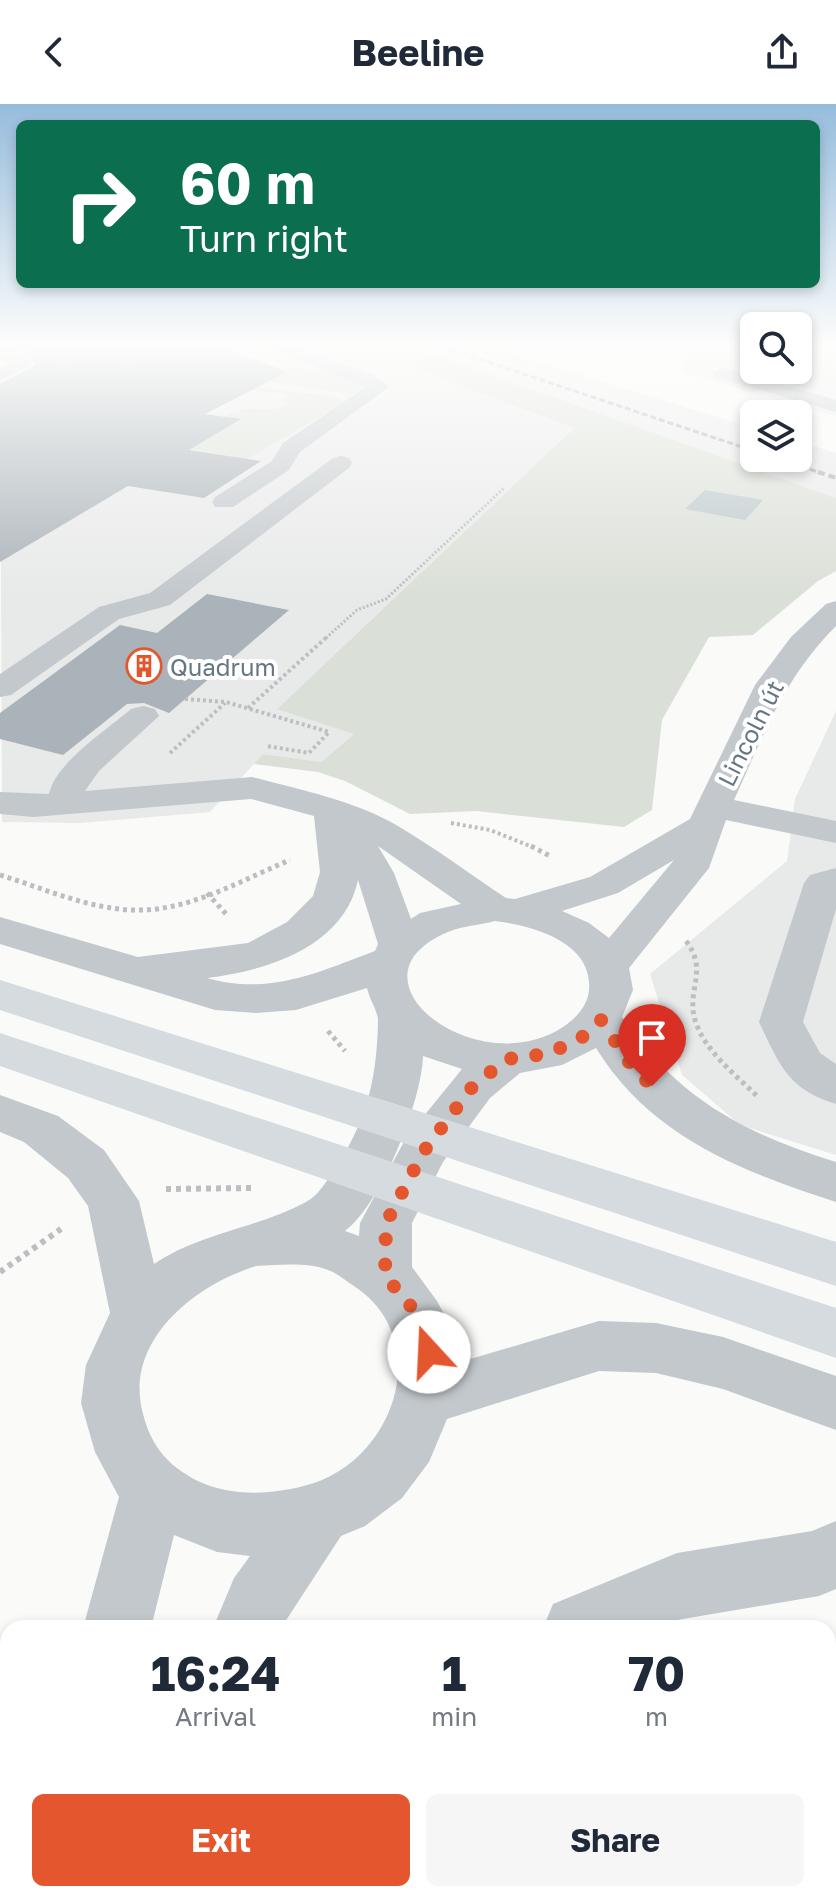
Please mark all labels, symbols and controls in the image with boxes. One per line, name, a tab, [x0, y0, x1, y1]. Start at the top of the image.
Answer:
icon: back	[32, 30, 76, 74]
icon: share	[760, 30, 804, 74]
text: Beeline	[352, 31, 484, 74]
text: 60 m	[180, 149, 315, 216]
icon: right	[48, 152, 152, 256]
text: Turn right	[180, 217, 348, 260]
map controls	[740, 312, 812, 472]
button: search	[740, 312, 812, 384]
button: layers	[740, 400, 812, 472]
building icon: Quadrum	[125, 647, 163, 685]
place label: Quadrum	[170, 652, 276, 681]
street label: Lincoln út	[711, 675, 789, 791]
pin	[618, 1004, 686, 1086]
icon: arrive	[630, 1016, 674, 1060]
position arrow	[387, 1310, 471, 1394]
text: 16:24	[151, 1644, 281, 1702]
text: 1	[442, 1644, 467, 1702]
text: 70	[628, 1644, 685, 1702]
text: Arrival	[175, 1701, 256, 1732]
text: min	[431, 1701, 477, 1732]
text: m	[645, 1701, 668, 1732]
button: Exit	[32, 1794, 410, 1886]
button: Share	[426, 1794, 804, 1886]

